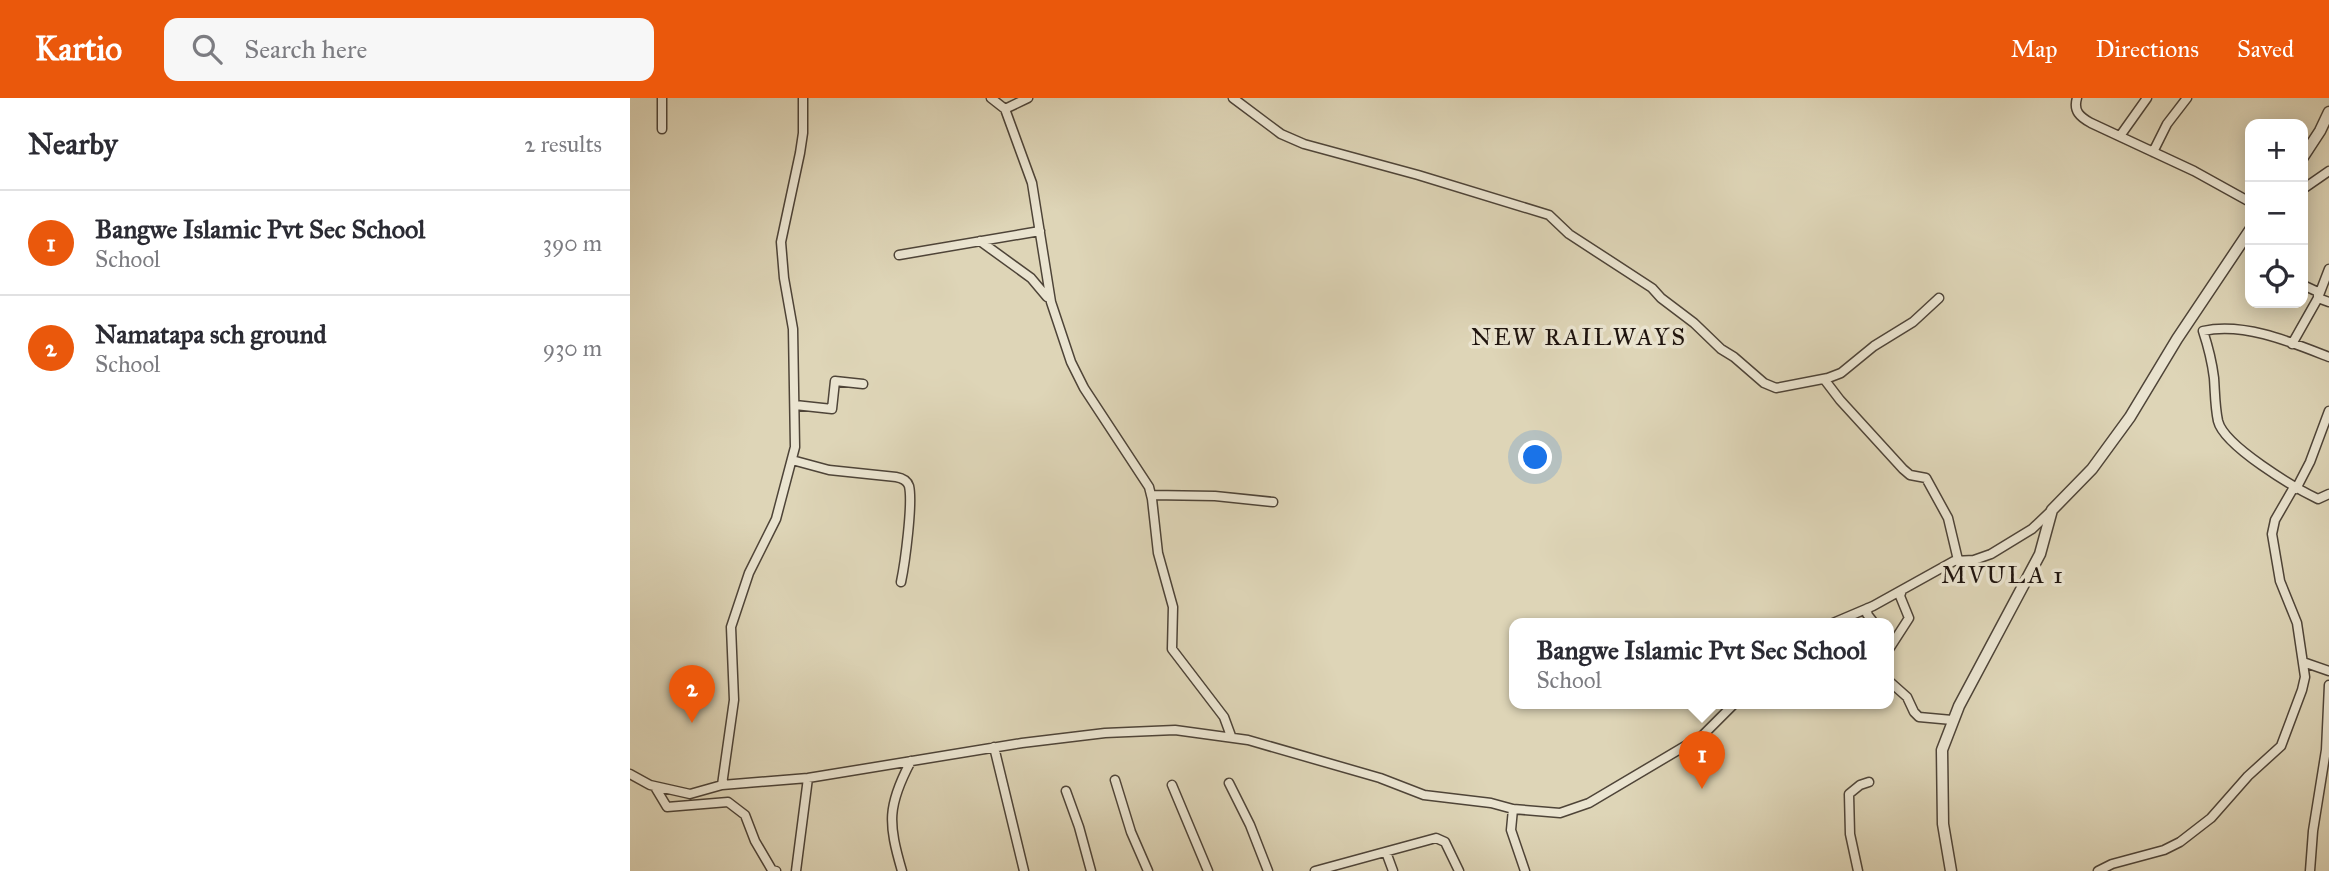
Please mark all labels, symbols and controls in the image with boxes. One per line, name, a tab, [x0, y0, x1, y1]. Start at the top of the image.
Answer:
search box	[164, 18, 654, 81]
text: Kartio	[35, 29, 122, 69]
icon: search	[188, 30, 226, 68]
text: Search here	[244, 33, 367, 65]
text: Map	[2011, 34, 2058, 64]
text: Directions	[2096, 34, 2199, 64]
text: Saved	[2237, 34, 2294, 64]
map controls	[2245, 119, 2308, 308]
button: +	[2245, 119, 2308, 182]
text: Nearby	[28, 126, 118, 162]
text: 2 results	[524, 130, 602, 158]
button: −	[2245, 182, 2308, 245]
text: Bangwe Islamic Pvt Sec School	[95, 213, 425, 245]
text: 1	[46, 229, 56, 257]
text: 390 m	[543, 229, 602, 257]
text: School	[95, 245, 160, 273]
button: locate	[2245, 245, 2308, 308]
text: Namatapa sch ground	[95, 318, 327, 350]
district label: NEW RAILWAYS	[1471, 322, 1687, 352]
text: 2	[45, 334, 57, 362]
text: 930 m	[543, 334, 602, 362]
text: School	[95, 350, 160, 378]
your location	[1518, 440, 1552, 474]
district label: MVULA 1	[1941, 560, 2065, 590]
popup	[1509, 618, 1894, 709]
text: Bangwe Islamic Pvt Sec School	[1536, 634, 1867, 666]
pin: 2	[669, 665, 715, 723]
text: School	[1536, 666, 1602, 694]
pin: 1	[1679, 731, 1725, 789]

